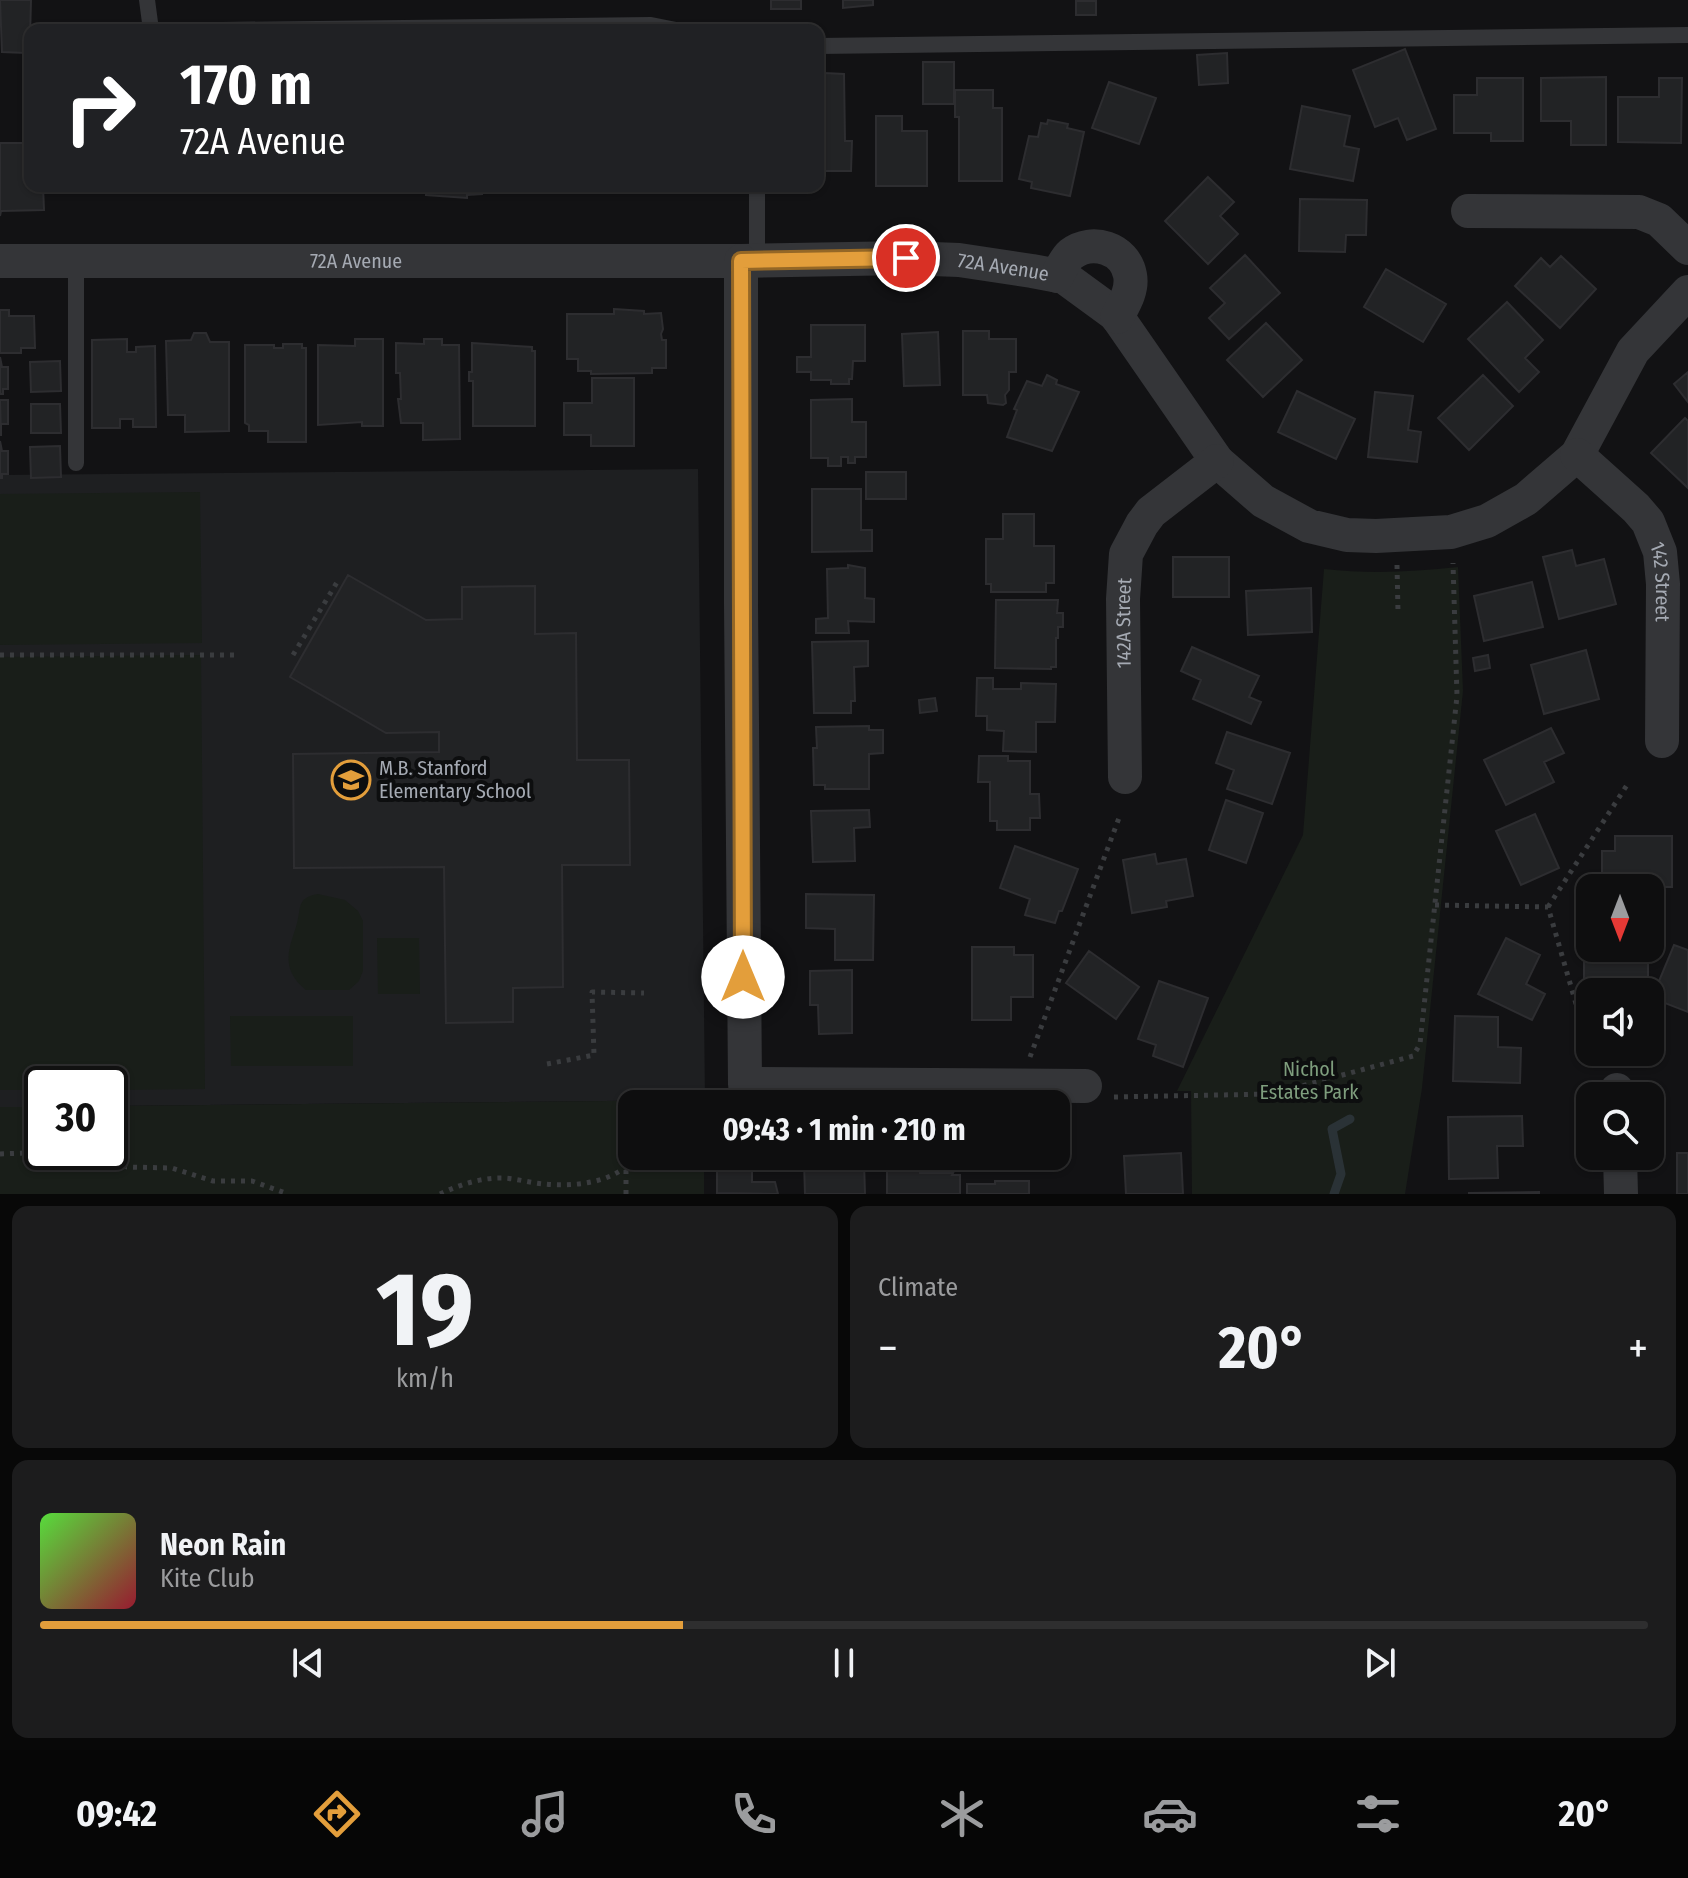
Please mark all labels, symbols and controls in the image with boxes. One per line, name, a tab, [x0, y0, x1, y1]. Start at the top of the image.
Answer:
text: 170 m	[180, 52, 312, 119]
icon: right	[48, 56, 152, 160]
text: 72A Avenue	[180, 120, 346, 164]
pin	[872, 224, 940, 292]
icon: arrive	[884, 236, 928, 280]
street label: 72A Avenue	[956, 248, 1051, 286]
street label: 72A Avenue	[310, 249, 402, 273]
street label: 142 Street	[1645, 538, 1675, 622]
street label: 142A Street	[1111, 577, 1136, 668]
place label: M.B. Stanford Elementary School	[379, 756, 531, 803]
school or university icon: M.B. Stanford Elementary School	[330, 759, 372, 801]
north arrow	[1576, 874, 1664, 962]
map controls	[1576, 874, 1664, 1170]
position arrow	[701, 935, 785, 1019]
button: sound	[1576, 978, 1664, 1066]
park label: Nichol Estates Park	[1260, 1057, 1359, 1104]
speed limit sign: 30	[24, 1066, 128, 1170]
button: search	[1576, 1082, 1664, 1170]
text: 09:43 · 1 min · 210 m	[722, 1112, 966, 1148]
text: 19	[376, 1248, 474, 1373]
text: Climate	[878, 1272, 958, 1303]
text: 20°	[1219, 1312, 1307, 1384]
text: −	[878, 1322, 898, 1375]
text: +	[1628, 1322, 1648, 1375]
text: km/h	[396, 1363, 454, 1394]
text: Neon Rain	[160, 1527, 286, 1563]
text: Kite Club	[160, 1563, 255, 1594]
icon: previous	[286, 1641, 330, 1685]
icon: pause	[822, 1641, 866, 1685]
icon: next	[1358, 1641, 1402, 1685]
icon: directions	[309, 1786, 365, 1842]
icon: music	[517, 1786, 573, 1842]
icon: phone	[726, 1786, 782, 1842]
icon: climate	[934, 1786, 990, 1842]
icon: car	[1142, 1786, 1198, 1842]
icon: filters	[1350, 1786, 1406, 1842]
text: 09:42	[76, 1792, 157, 1836]
text: 20°	[1559, 1792, 1612, 1836]

